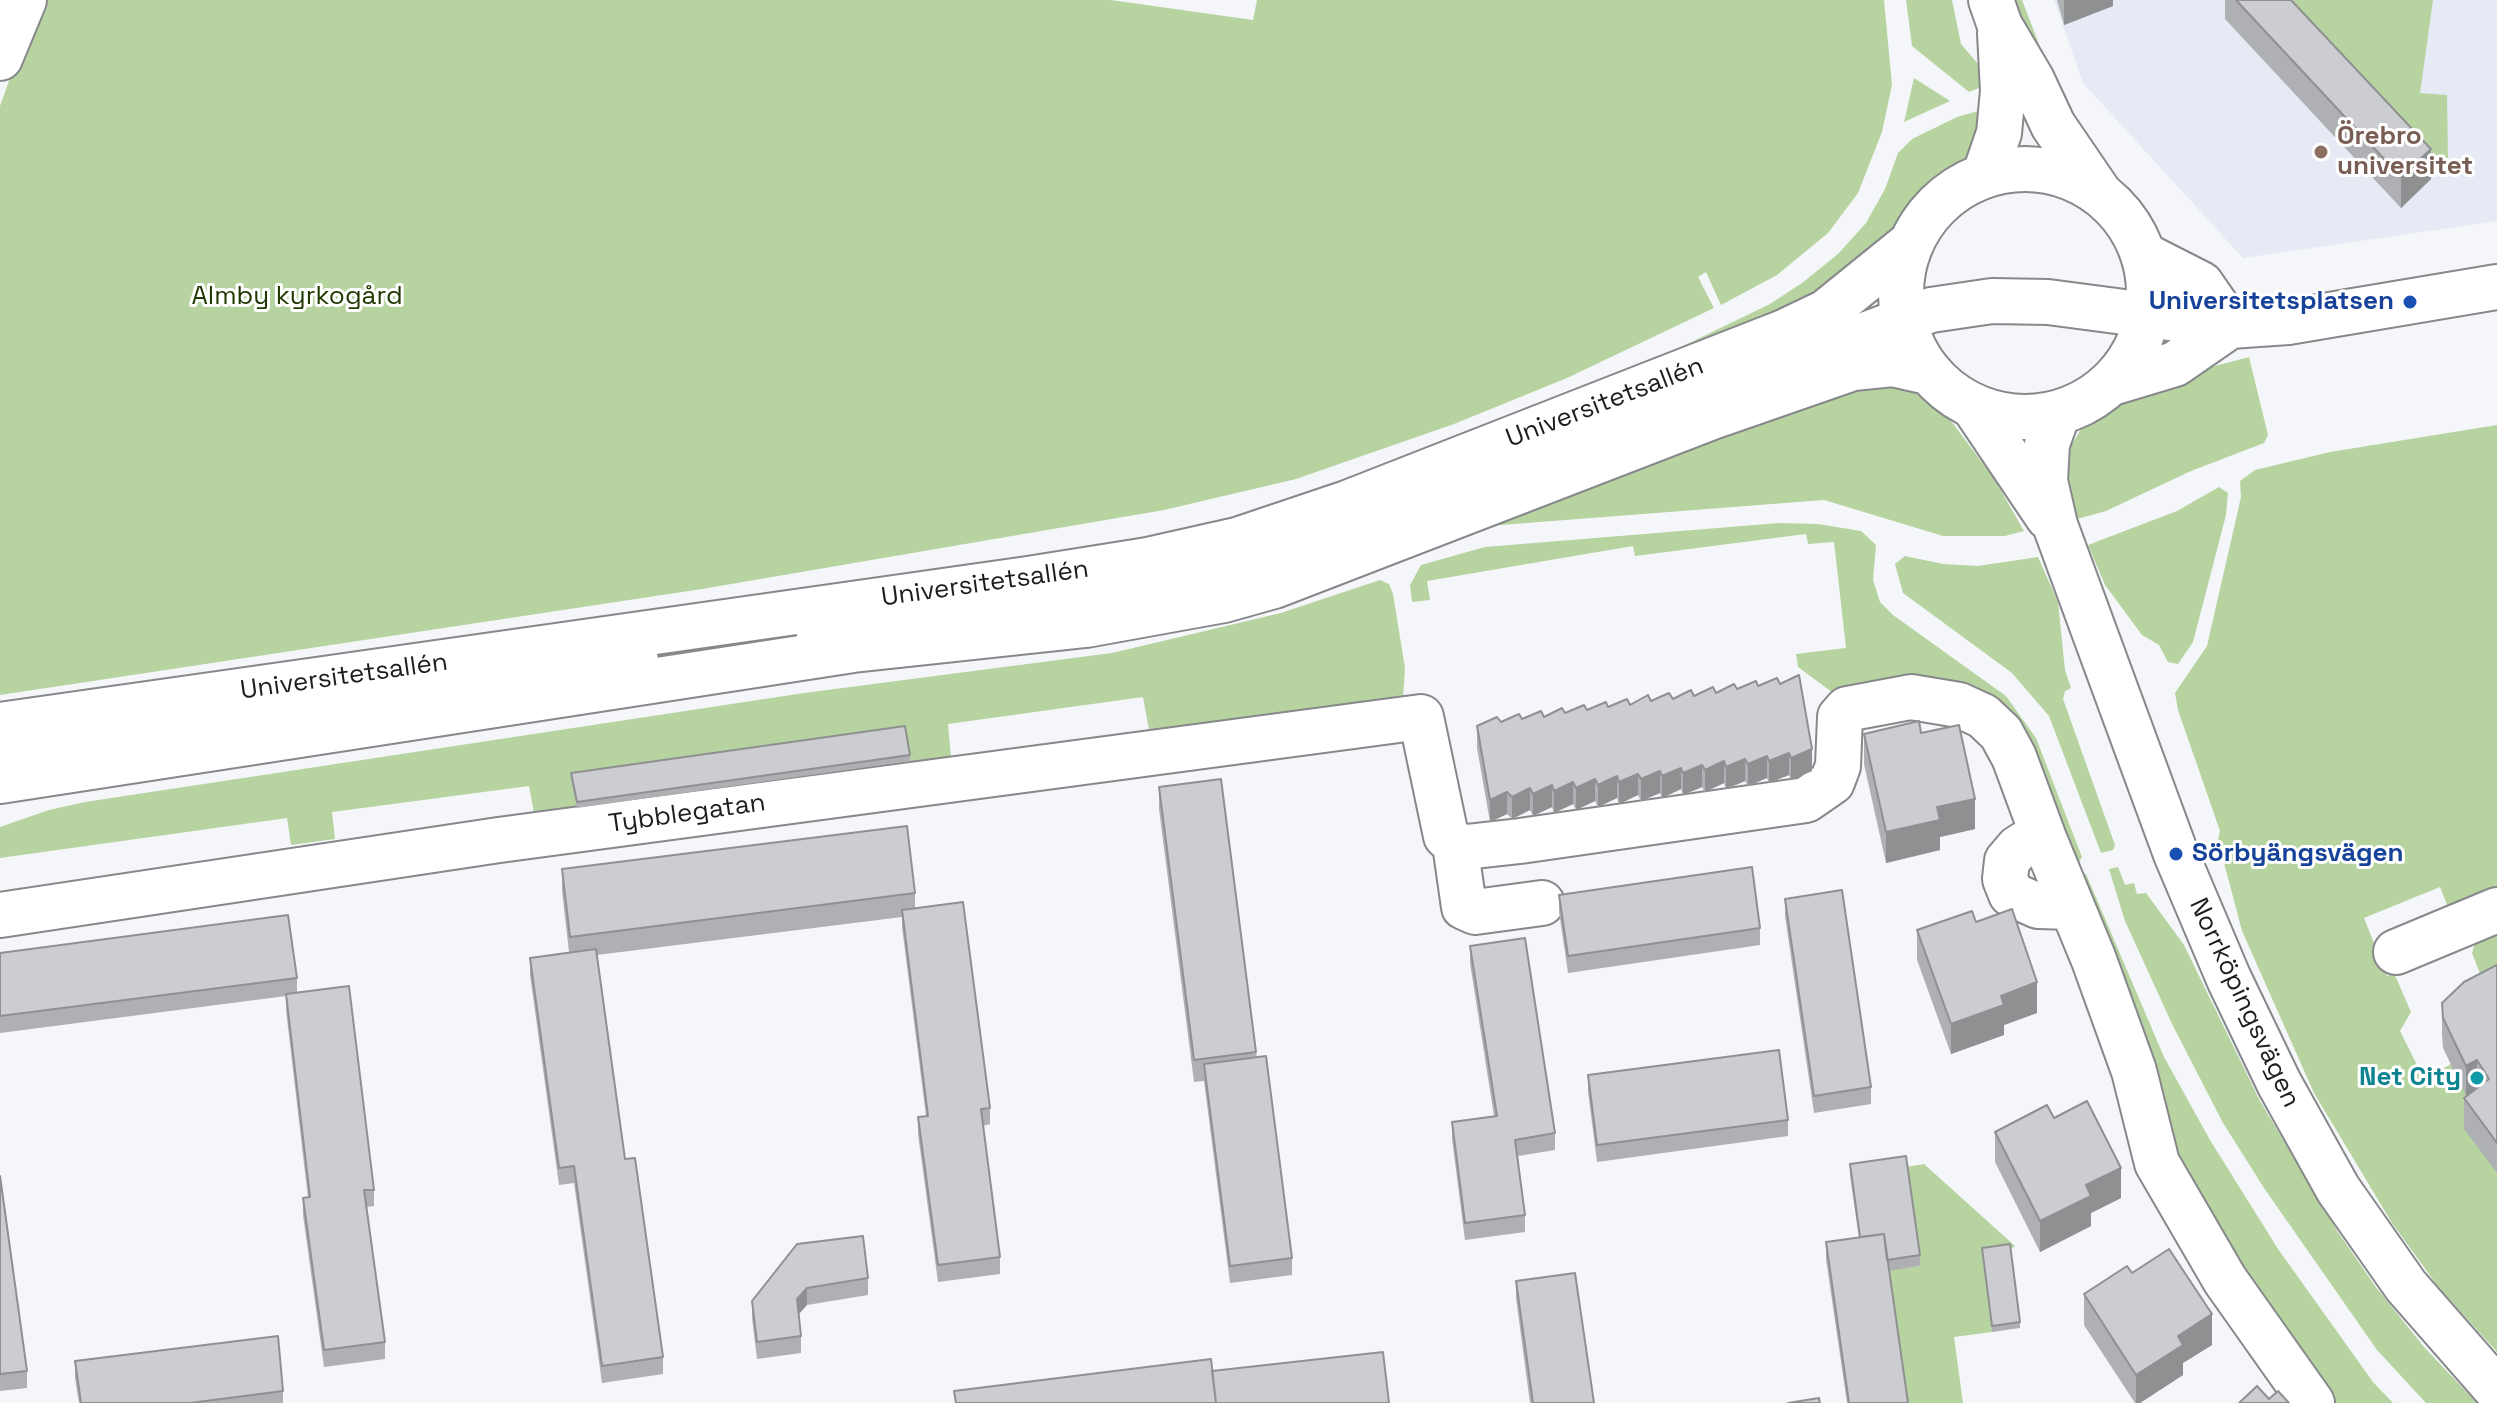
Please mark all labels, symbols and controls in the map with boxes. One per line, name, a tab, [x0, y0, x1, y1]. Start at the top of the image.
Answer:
place label: Örebro universitet	[2337, 121, 2473, 182]
marker: Örebro universitet	[2312, 143, 2330, 161]
park label: Almby kyrkogård	[191, 281, 403, 313]
place label: Universitetsplatsen	[2149, 286, 2394, 318]
marker: Universitetsplatsen	[2401, 293, 2419, 311]
street label: Universitetsallén	[1502, 351, 1708, 455]
street label: Universitetsallén	[879, 554, 1091, 614]
street label: Universitetsallén	[238, 647, 450, 707]
street label: Tybblegatan	[607, 788, 767, 840]
place label: Sörbyängsvägen	[2192, 838, 2404, 870]
marker: Sörbyängsvägen	[2167, 845, 2185, 863]
street label: Norrköpingsvägen	[2182, 893, 2306, 1113]
place label: Net City	[2359, 1062, 2461, 1094]
marker: Net City	[2468, 1069, 2486, 1087]

